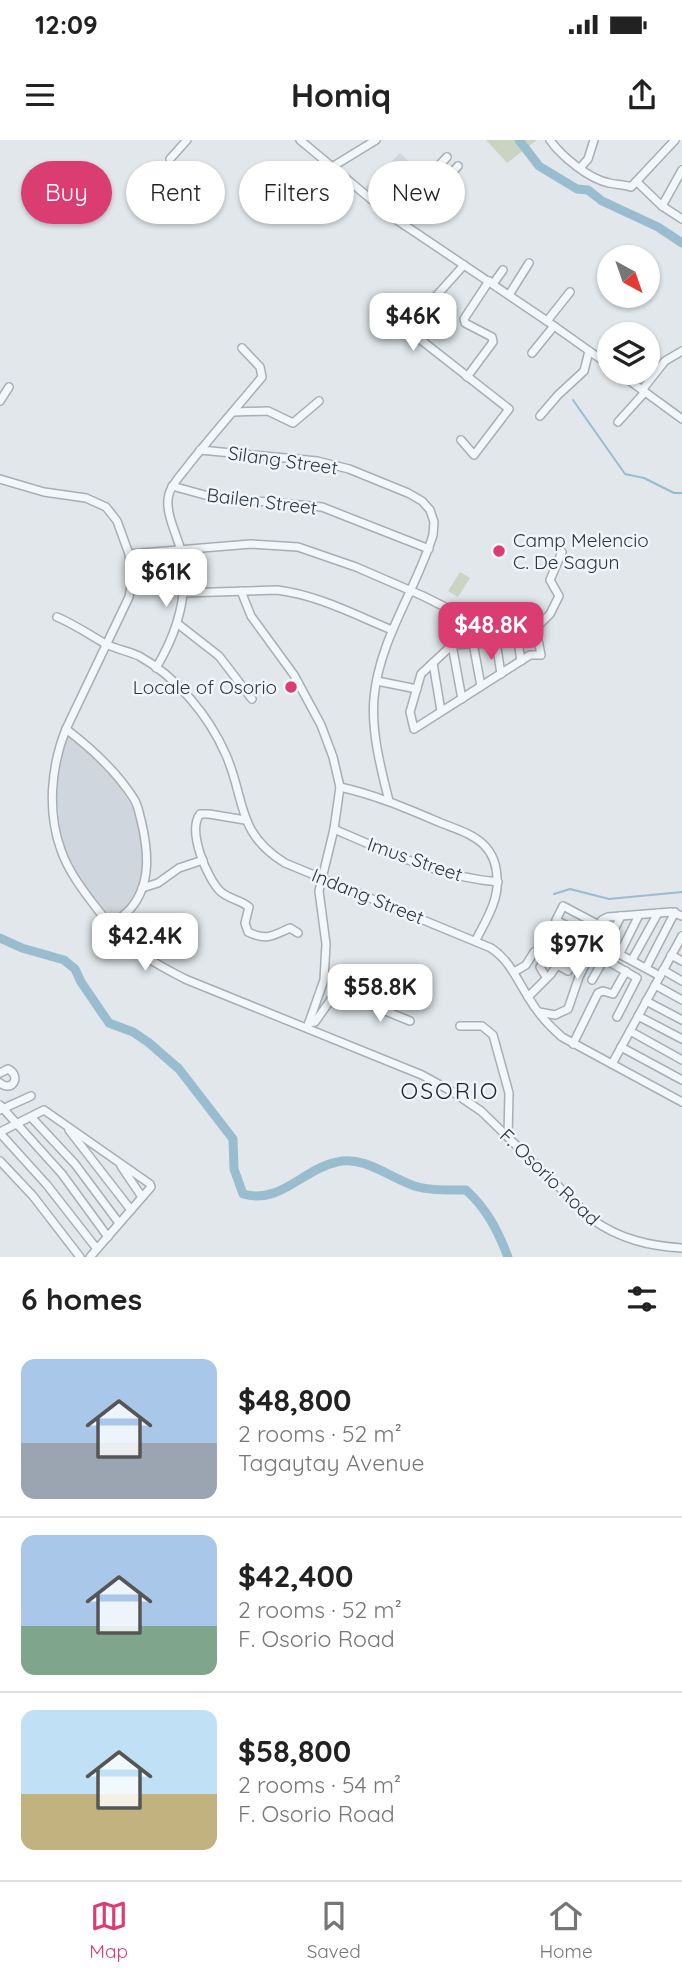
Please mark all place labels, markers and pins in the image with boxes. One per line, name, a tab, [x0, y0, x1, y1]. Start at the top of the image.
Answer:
pin: $46K	[372, 294, 454, 353]
place label: Camp Melencio C. De Sagun	[513, 528, 649, 574]
marker: Camp Melencio C. De Sagun	[491, 543, 507, 559]
pin: $61K	[125, 550, 207, 609]
pin: $48.8K	[434, 602, 548, 662]
place label: Locale of Osorio	[133, 675, 277, 699]
marker: Locale of Osorio	[283, 679, 299, 695]
pin: $42.4K	[88, 914, 202, 973]
pin: $97K	[536, 922, 618, 981]
pin: $58.8K	[323, 964, 437, 1024]

